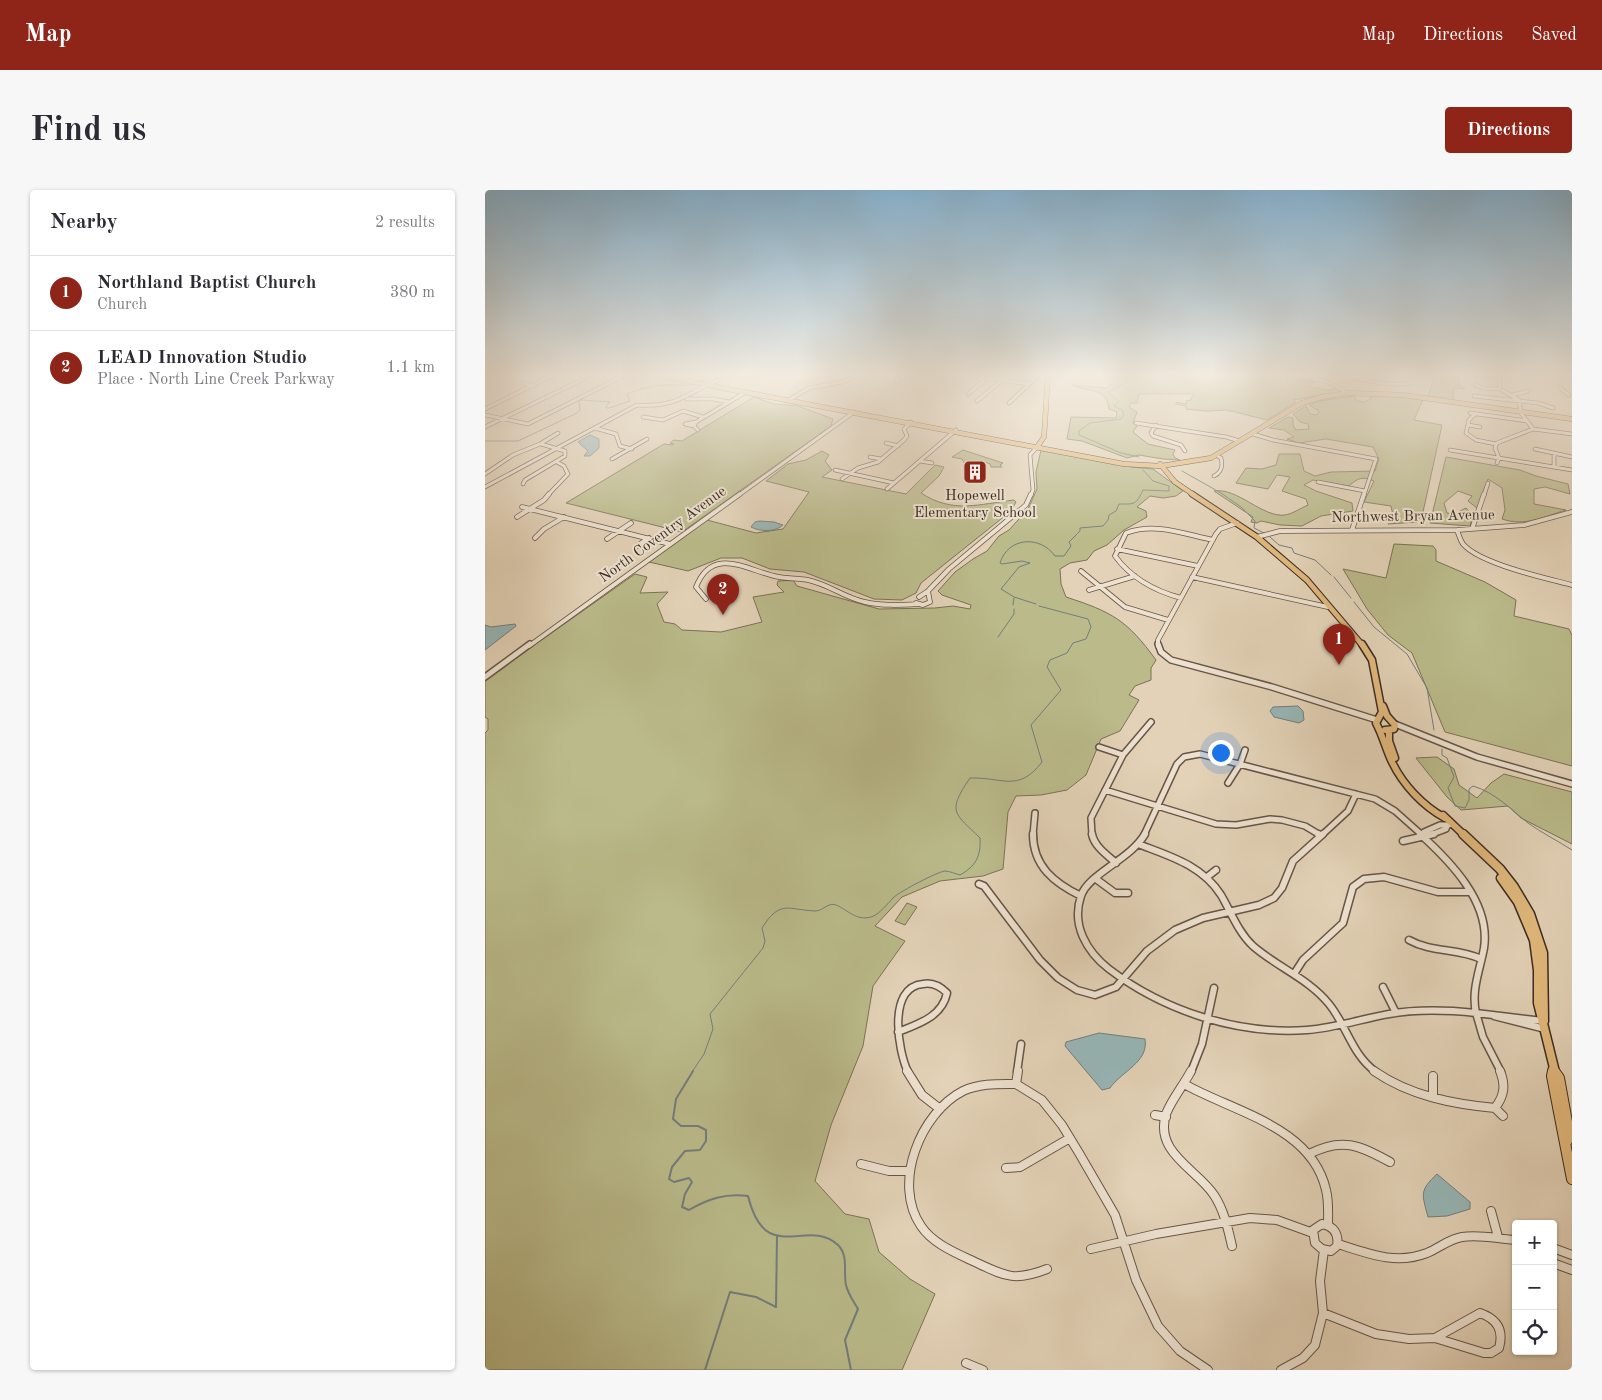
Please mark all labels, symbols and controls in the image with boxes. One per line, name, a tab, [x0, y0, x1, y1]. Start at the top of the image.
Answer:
text: Map	[25, 23, 72, 47]
text: Map	[1362, 26, 1395, 44]
text: Directions	[1423, 26, 1503, 44]
text: Saved	[1531, 26, 1577, 44]
button: Directions	[1445, 107, 1572, 153]
text: Find us	[30, 113, 146, 148]
text: Nearby	[50, 212, 118, 233]
text: 2 results	[375, 215, 435, 231]
text: Northland Baptist Church	[97, 274, 316, 293]
text: 1	[61, 285, 71, 301]
text: 380 m	[390, 285, 435, 301]
text: Church	[97, 297, 147, 313]
text: LEAD Innovation Studio	[97, 349, 307, 368]
text: 2	[61, 360, 71, 376]
text: 1.1 km	[386, 360, 435, 376]
text: Place · North Line Creek Parkway	[97, 372, 335, 388]
building icon: Hopewell Elementary School	[962, 459, 988, 485]
street label: North Coventry Avenue	[597, 484, 729, 586]
place label: Hopewell Elementary School	[914, 489, 1036, 521]
street label: Northwest Bryan Avenue	[1331, 508, 1495, 526]
pin: 2	[707, 574, 739, 615]
pin: 1	[1323, 624, 1355, 665]
your location	[1208, 740, 1234, 766]
map controls	[1512, 1220, 1557, 1355]
button: +	[1512, 1220, 1557, 1265]
button: −	[1512, 1265, 1557, 1310]
button: locate	[1512, 1310, 1557, 1355]

